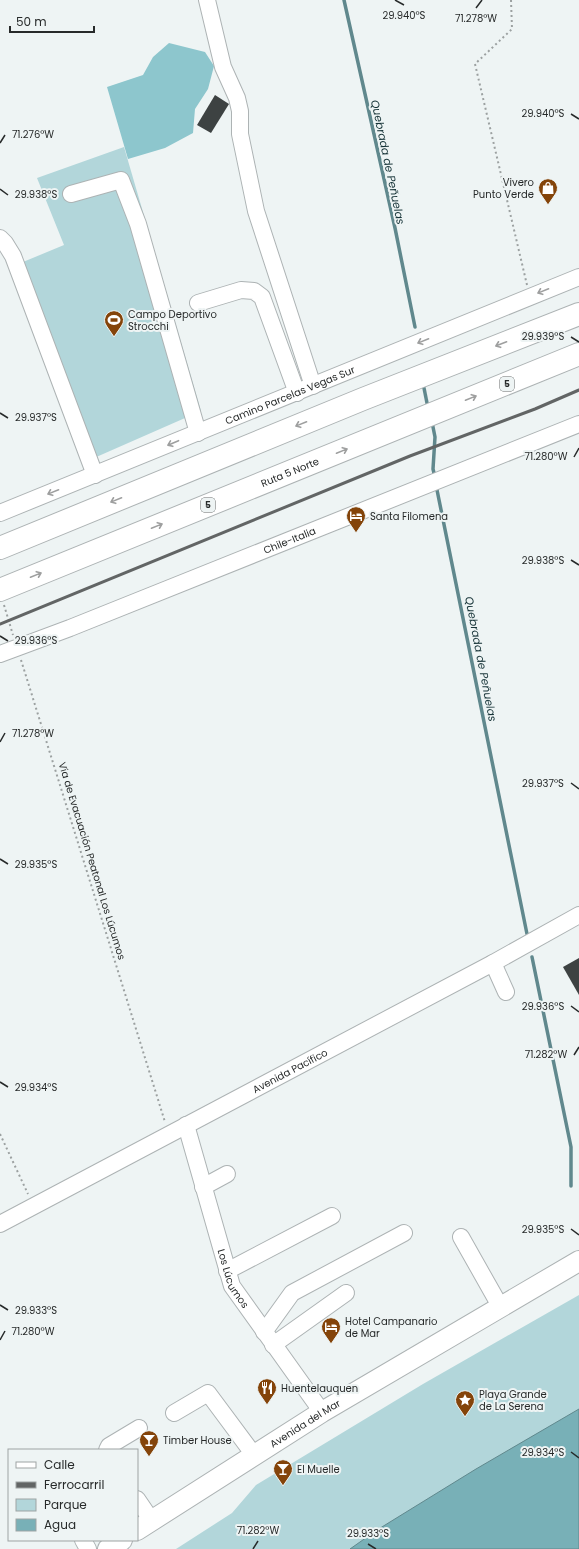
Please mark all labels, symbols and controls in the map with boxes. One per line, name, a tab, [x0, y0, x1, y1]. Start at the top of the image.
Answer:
scale bar	[10, 8, 94, 34]
text: 29.940°S	[383, 8, 426, 23]
text: 71.278°W	[455, 11, 497, 26]
text: 50 m	[16, 13, 47, 30]
water label: Quebrada de Peñuelas	[367, 98, 409, 226]
text: 29.940°S	[522, 106, 565, 121]
text: 71.276°W	[12, 127, 54, 142]
place label: Vivero Punto Verde	[473, 175, 534, 202]
shop icon: Vivero Punto Verde	[537, 177, 559, 205]
text: 29.938°S	[15, 187, 57, 202]
one-way arrow	[537, 288, 549, 296]
place label: Campo Deportivo Strocchi	[128, 307, 217, 334]
sports icon: Campo Deportivo Strocchi	[103, 309, 125, 337]
text: 29.939°S	[522, 329, 564, 344]
one-way arrow	[417, 338, 429, 345]
one-way arrow	[496, 341, 508, 349]
street label: Camino Parcelas Vegas Sur	[223, 362, 357, 428]
road number: 5	[500, 377, 514, 391]
one-way arrow	[464, 394, 476, 402]
text: 29.937°S	[15, 410, 57, 425]
one-way arrow	[296, 421, 308, 428]
one-way arrow	[167, 440, 179, 447]
one-way arrow	[335, 447, 347, 454]
text: 71.280°W	[525, 449, 568, 464]
street label: Ruta 5 Norte	[259, 453, 321, 490]
one-way arrow	[47, 489, 59, 497]
one-way arrow	[111, 497, 123, 504]
road number: 5	[201, 498, 215, 512]
hotel icon: Santa Filomena	[345, 505, 367, 533]
place label: Santa Filomena	[370, 509, 448, 524]
one-way arrow	[150, 522, 162, 530]
street label: Chile-Italia	[261, 523, 318, 557]
text: 29.938°S	[522, 553, 564, 568]
one-way arrow	[30, 571, 42, 579]
water label: Quebrada de Peñuelas	[461, 595, 501, 723]
text: 29.936°S	[15, 633, 57, 648]
text: 71.278°W	[12, 726, 54, 741]
street label: Vía de Evacuación Peatonal Los Lúcumos	[55, 760, 129, 962]
text: 29.937°S	[522, 776, 564, 791]
text: 29.935°S	[15, 857, 57, 872]
text: 29.936°S	[522, 999, 564, 1014]
street label: Avenida Pacífico	[250, 1044, 330, 1097]
text: 71.282°W	[525, 1047, 567, 1062]
text: 29.934°S	[15, 1080, 57, 1095]
text: 29.935°S	[522, 1222, 564, 1237]
street label: Los Lúcumos	[214, 1247, 253, 1311]
text: 29.933°S	[15, 1303, 57, 1318]
place label: Hotel Campanario de Mar	[345, 1314, 437, 1341]
hotel icon: Hotel Campanario de Mar	[320, 1316, 342, 1344]
text: 71.280°W	[12, 1324, 55, 1339]
restaurant icon: Huentelauquen	[256, 1377, 278, 1405]
place label: Huentelauquen	[281, 1381, 358, 1396]
place label: Playa Grande de La Serena	[479, 1387, 547, 1414]
place icon: Playa Grande de La Serena	[454, 1389, 476, 1417]
street label: Avenida del Mar	[267, 1395, 343, 1451]
bar icon: Timber House	[138, 1429, 160, 1457]
place label: Timber House	[163, 1433, 232, 1448]
text: 29.934°S	[522, 1445, 564, 1460]
legend	[8, 1449, 138, 1541]
text: Calle	[44, 1456, 75, 1473]
bar icon: El Muelle	[272, 1458, 294, 1486]
place label: El Muelle	[297, 1462, 340, 1477]
text: Ferrocarril	[44, 1476, 104, 1493]
text: Parque	[44, 1496, 87, 1513]
text: Agua	[44, 1516, 76, 1533]
text: 71.282°W	[237, 1523, 279, 1538]
text: 29.933°S	[347, 1526, 389, 1541]

